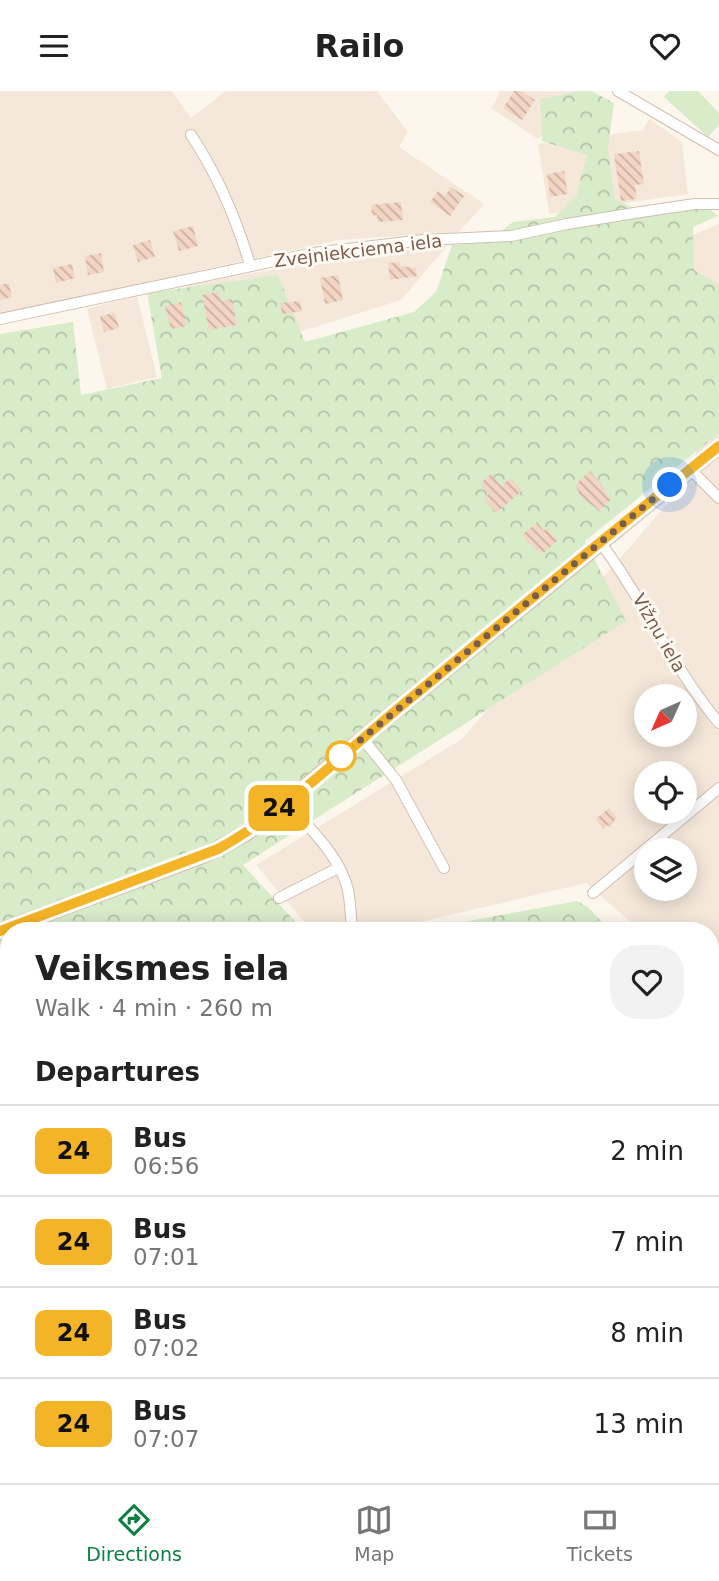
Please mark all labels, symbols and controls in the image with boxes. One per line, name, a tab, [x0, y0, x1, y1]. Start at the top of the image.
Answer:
icon: menu	[35, 27, 73, 65]
text: Railo	[314, 27, 405, 65]
icon: heart	[646, 27, 684, 65]
street label: Zvejniekciema iela	[273, 230, 443, 271]
your location	[652, 467, 687, 502]
street label: Vižņu iela	[629, 590, 690, 676]
north arrow	[634, 684, 696, 747]
map controls	[634, 684, 697, 901]
unlabelled marker	[326, 741, 356, 771]
button: locate	[634, 761, 697, 824]
line badge: 24	[247, 785, 310, 831]
text: 24	[262, 794, 296, 822]
button: layers	[634, 838, 697, 901]
button: heart	[610, 945, 684, 1019]
text: Veiksmes iela	[35, 949, 289, 988]
text: Walk · 4 min · 260 m	[35, 995, 273, 1021]
text: Departures	[35, 1057, 200, 1087]
text: Bus	[133, 1123, 187, 1153]
text: 2 min	[610, 1136, 684, 1166]
text: 24	[57, 1137, 90, 1165]
text: 06:56	[133, 1153, 199, 1179]
text: Bus	[133, 1214, 187, 1244]
text: 7 min	[610, 1227, 684, 1257]
text: 24	[57, 1228, 90, 1256]
text: 07:01	[133, 1244, 199, 1270]
text: Bus	[133, 1305, 187, 1335]
text: 8 min	[610, 1318, 684, 1348]
text: 24	[57, 1319, 90, 1347]
text: 07:02	[133, 1335, 199, 1361]
text: Bus	[133, 1396, 187, 1426]
text: 13 min	[594, 1409, 684, 1439]
text: 24	[57, 1410, 90, 1438]
text: 07:07	[133, 1426, 199, 1452]
tab: Directions	[86, 1501, 182, 1565]
tab: Map	[354, 1501, 394, 1565]
tab: Tickets	[567, 1501, 633, 1565]

